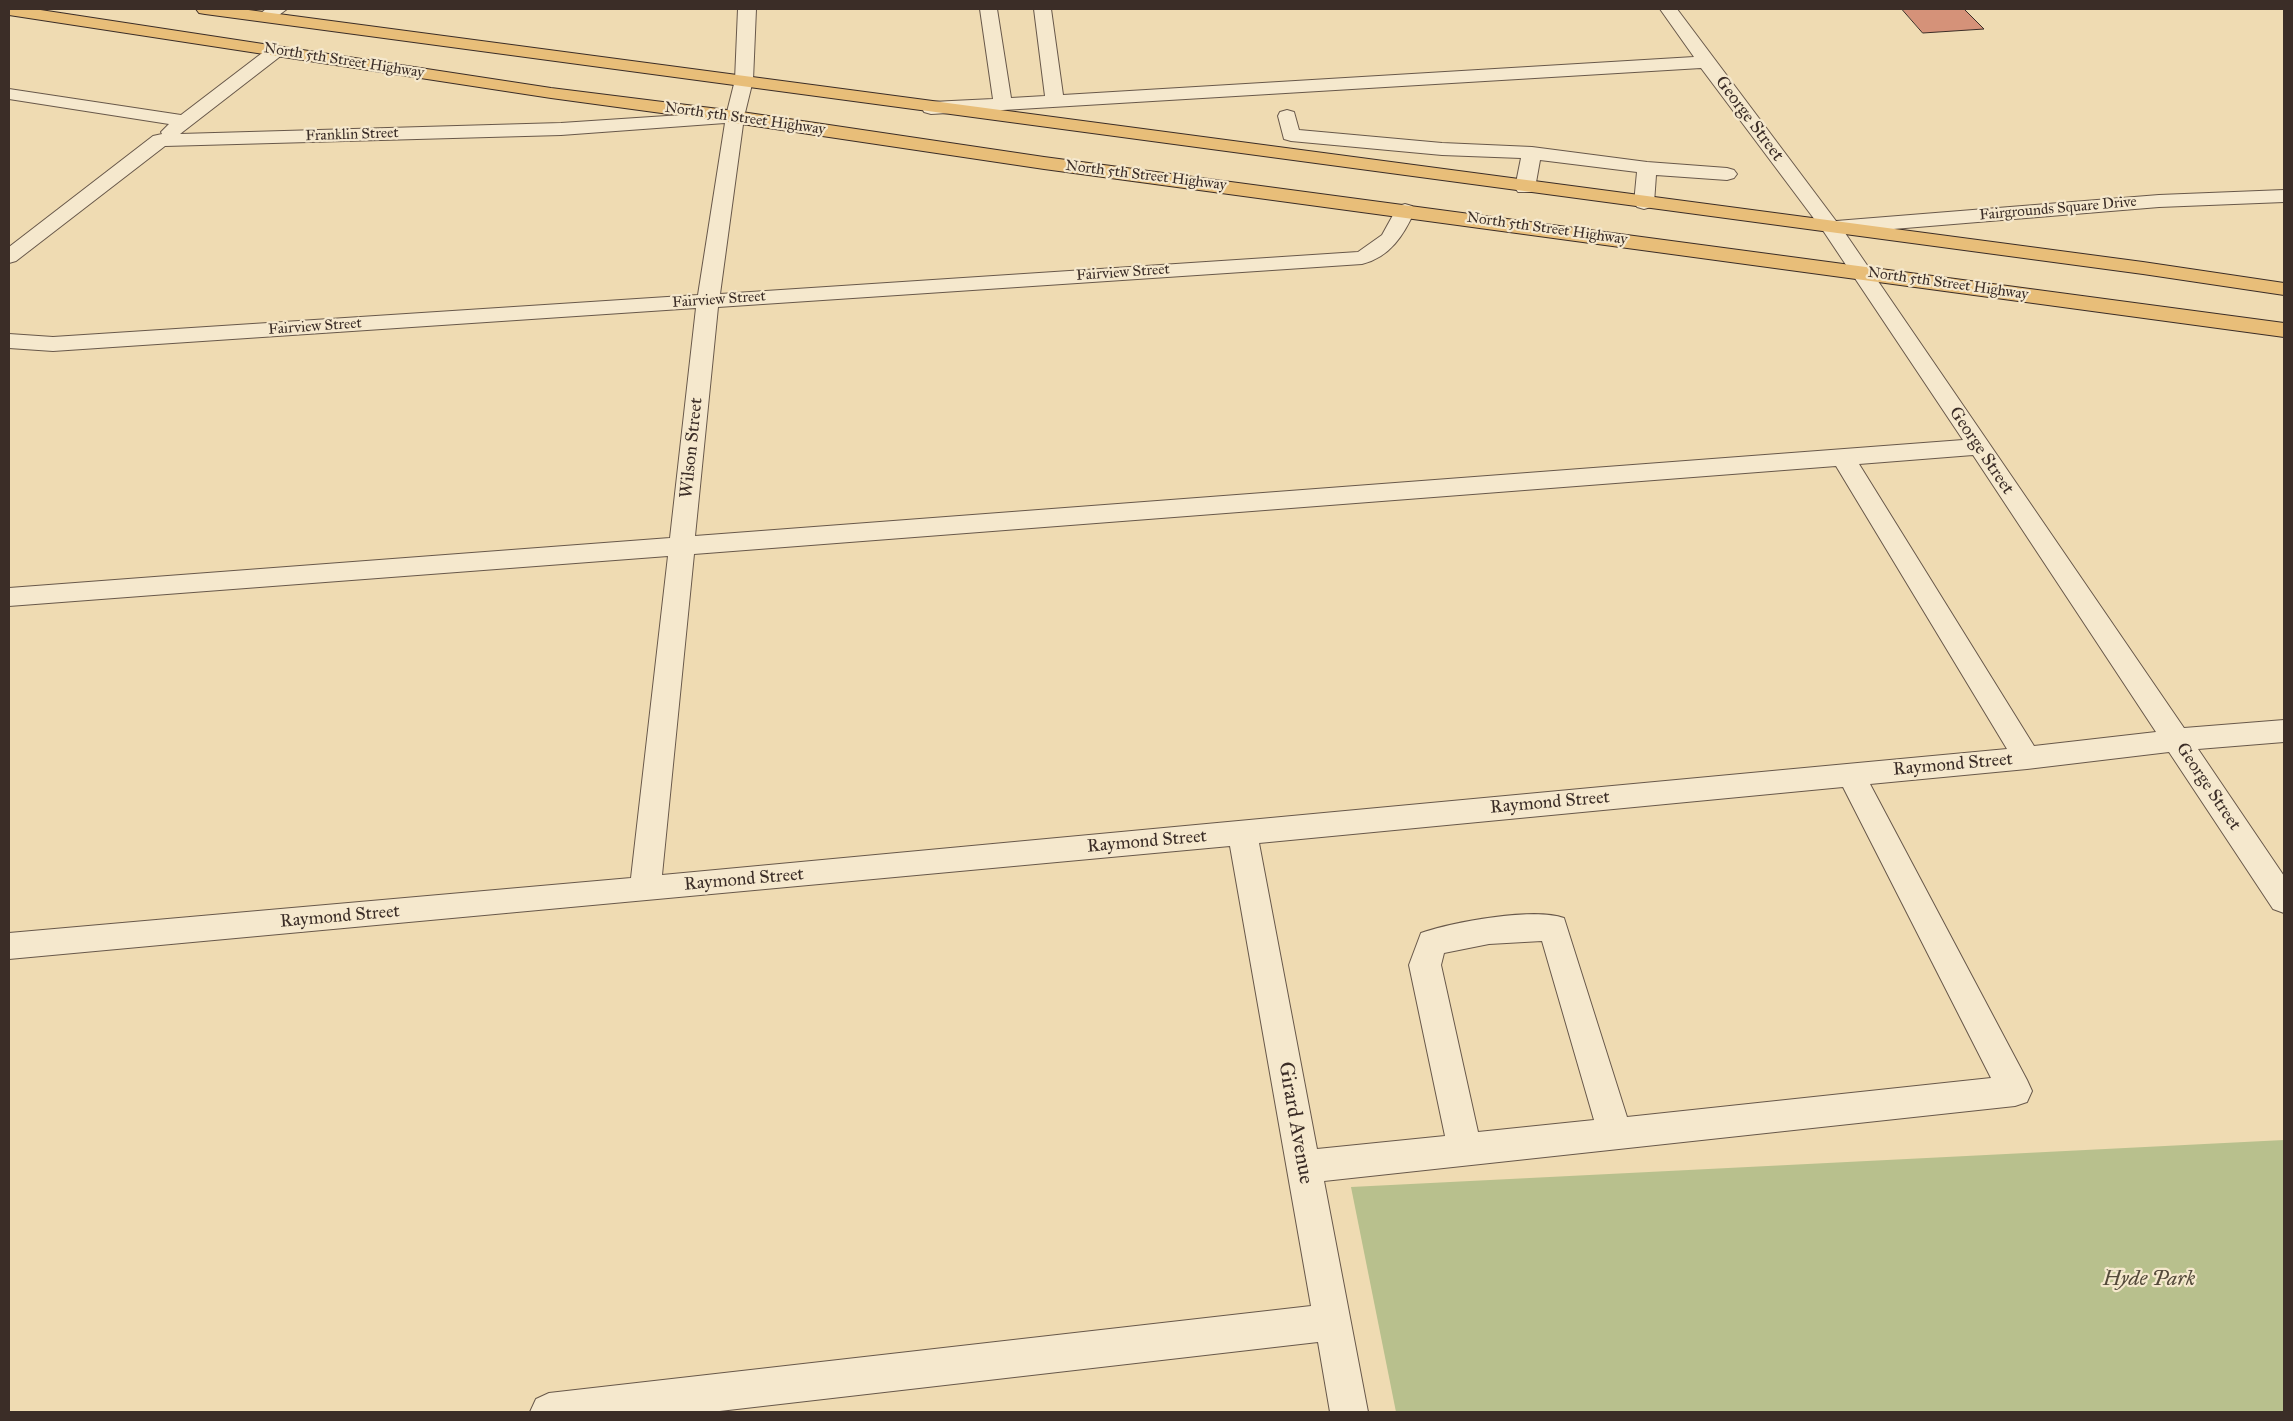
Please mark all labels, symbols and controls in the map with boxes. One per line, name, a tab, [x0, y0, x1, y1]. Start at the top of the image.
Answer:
street label: North 5th Street Highway	[263, 39, 425, 83]
street label: George Street	[1710, 72, 1788, 166]
street label: North 5th Street Highway	[663, 99, 827, 139]
street label: Franklin Street	[305, 124, 399, 146]
street label: North 5th Street Highway	[1064, 157, 1228, 195]
street label: Fairgrounds Square Drive	[1979, 193, 2137, 225]
street label: North 5th Street Highway	[1465, 209, 1629, 249]
street label: Fairview Street	[1076, 261, 1170, 285]
street label: North 5th Street Highway	[1866, 264, 2030, 304]
street label: Fairview Street	[672, 288, 766, 312]
street label: Fairview Street	[268, 315, 362, 339]
street label: Wilson Street	[676, 397, 708, 499]
street label: George Street	[1944, 403, 2018, 499]
street label: George Street	[2171, 739, 2245, 835]
street label: Raymond Street	[1892, 749, 2014, 781]
street label: Raymond Street	[1489, 787, 1611, 819]
street label: Raymond Street	[1086, 826, 1208, 858]
street label: Raymond Street	[683, 864, 805, 896]
street label: Raymond Street	[279, 901, 401, 933]
street label: Girard Avenue	[1272, 1060, 1318, 1186]
park label: Hyde Park	[2103, 1267, 2195, 1293]

